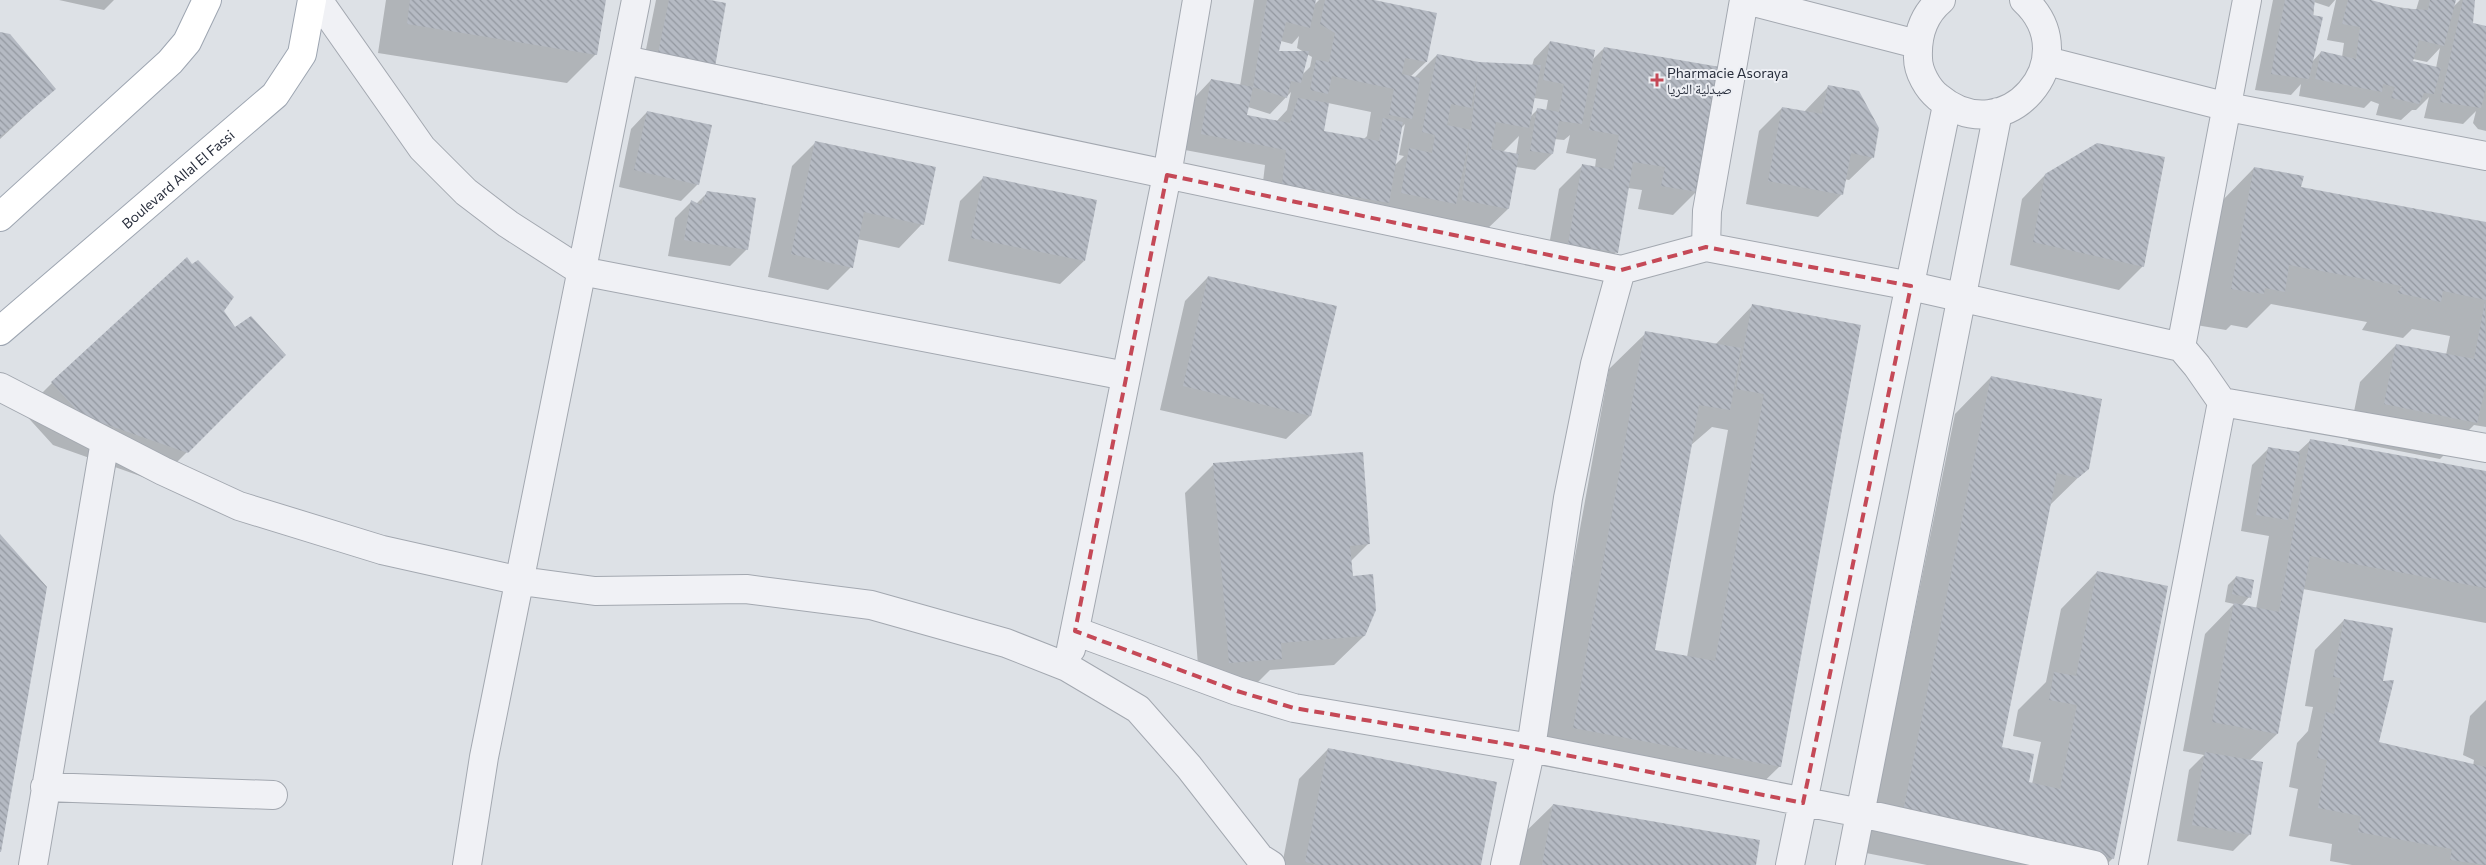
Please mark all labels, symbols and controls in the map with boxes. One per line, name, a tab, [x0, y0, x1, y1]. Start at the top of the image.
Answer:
place label: Pharmacie Asoraya صيدلية الثريا	[1667, 64, 1788, 98]
marker: Pharmacie Asoraya صيدلية الثريا	[1651, 74, 1663, 86]
street label: Boulevard Allal El Fassi	[118, 126, 237, 232]

